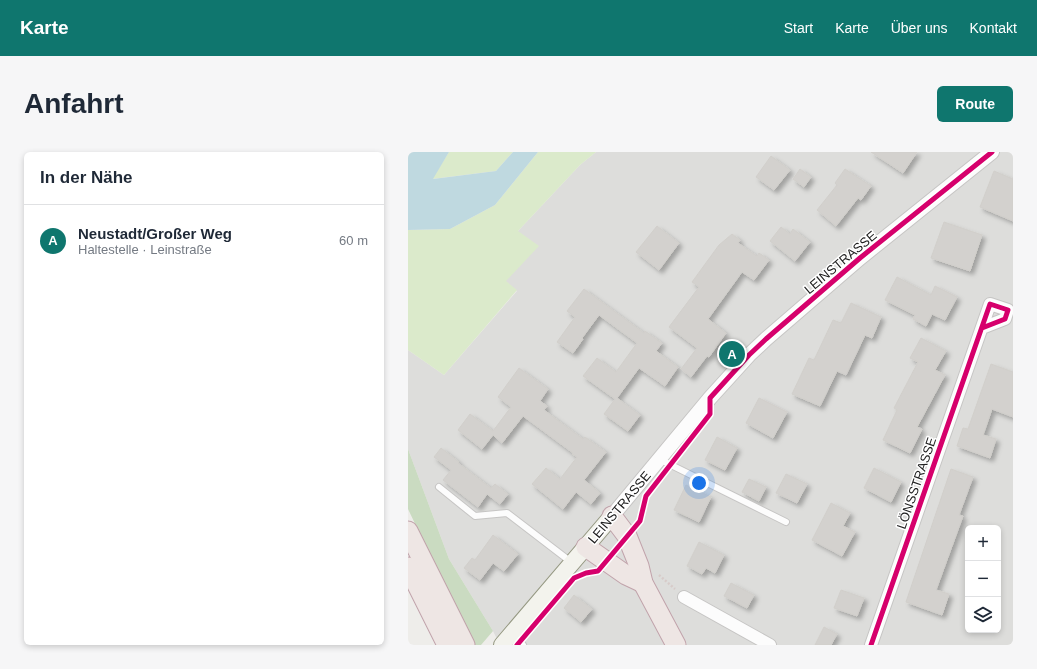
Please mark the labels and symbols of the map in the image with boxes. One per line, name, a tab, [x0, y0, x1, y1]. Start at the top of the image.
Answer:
street label: LEINSTRASSE	[801, 228, 880, 297]
pin: A	[719, 339, 745, 369]
street label: LÖNSSTRASSE	[894, 435, 939, 531]
street label: LEINSTRASSE	[585, 468, 654, 546]
your location	[689, 473, 709, 493]

